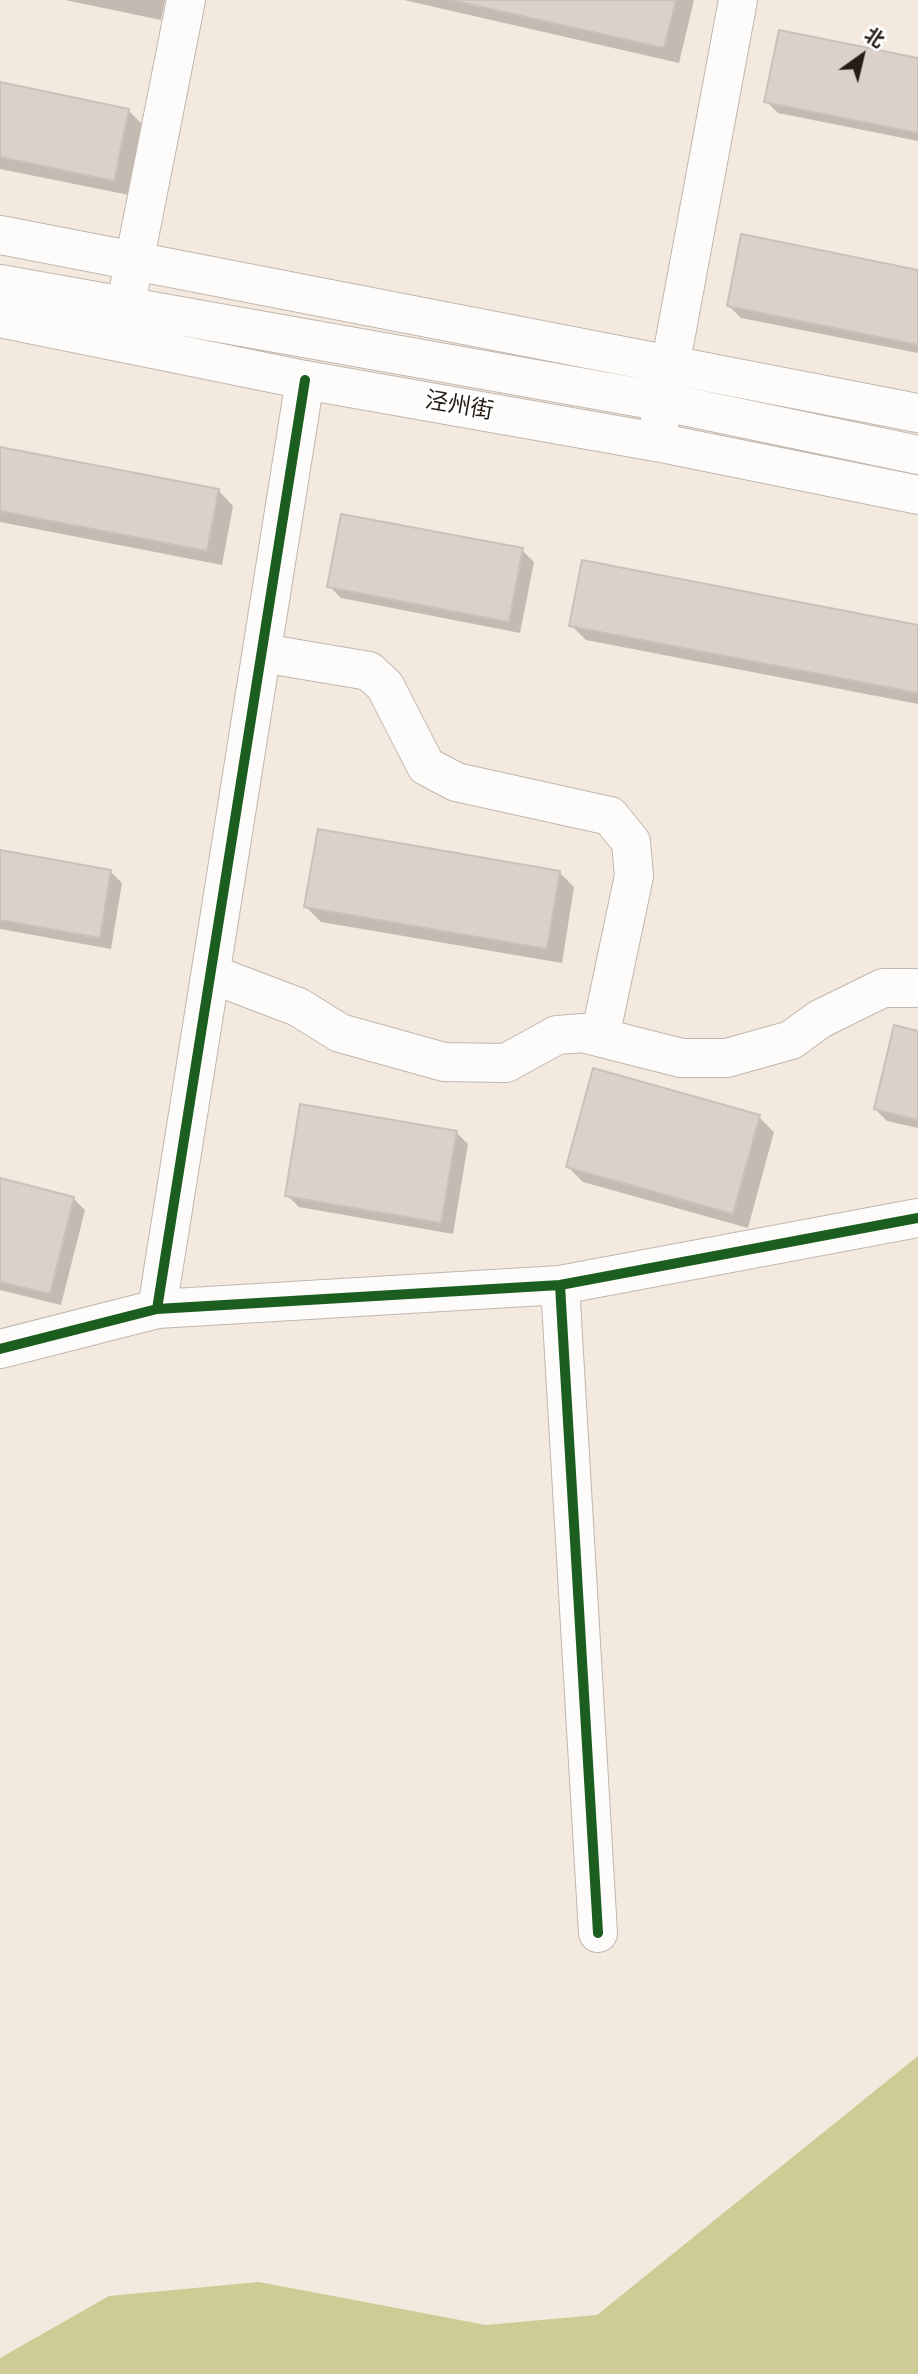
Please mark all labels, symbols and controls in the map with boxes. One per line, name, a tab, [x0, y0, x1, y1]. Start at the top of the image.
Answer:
north arrow	[827, 21, 897, 91]
text: 北	[860, 23, 888, 53]
street label: 泾州街	[423, 387, 495, 427]

